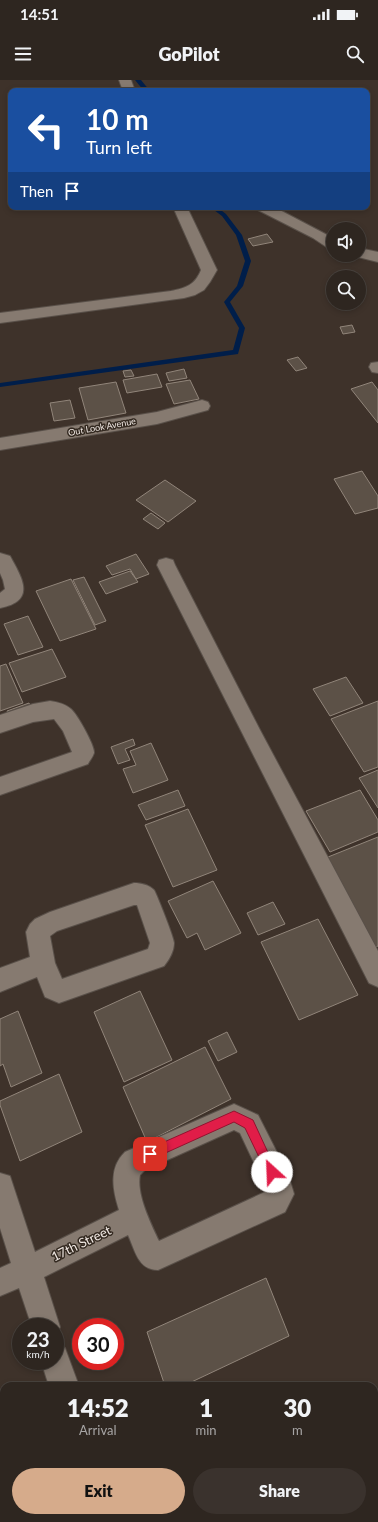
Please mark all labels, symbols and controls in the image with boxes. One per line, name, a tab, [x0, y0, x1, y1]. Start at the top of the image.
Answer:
text: 14:51	[20, 5, 59, 23]
icon: menu	[12, 43, 34, 65]
text: GoPilot	[158, 43, 220, 65]
icon: search	[344, 43, 366, 65]
text: 10 m	[86, 102, 149, 136]
icon: left	[20, 104, 72, 156]
text: Turn left	[86, 136, 152, 158]
icon: arrive	[61, 180, 83, 202]
text: Then	[20, 182, 53, 200]
map controls	[326, 222, 366, 310]
button: sound	[326, 222, 366, 262]
button: search	[326, 270, 366, 310]
street label: Out Look Avenue	[67, 415, 137, 438]
pin	[133, 1137, 167, 1171]
icon: arrive	[139, 1143, 161, 1165]
position arrow	[251, 1151, 293, 1193]
street label: 17th Street	[48, 1222, 114, 1264]
speed limit sign: 30	[72, 1318, 124, 1370]
text: 23	[26, 1327, 50, 1351]
text: km/h	[26, 1348, 50, 1360]
text: 14:52	[67, 1393, 129, 1422]
text: 1	[199, 1393, 213, 1422]
text: 30	[283, 1393, 311, 1422]
text: Arrival	[79, 1422, 117, 1438]
text: min	[196, 1422, 217, 1438]
text: m	[292, 1422, 303, 1438]
button: Exit	[12, 1468, 185, 1514]
button: Share	[193, 1468, 366, 1514]

